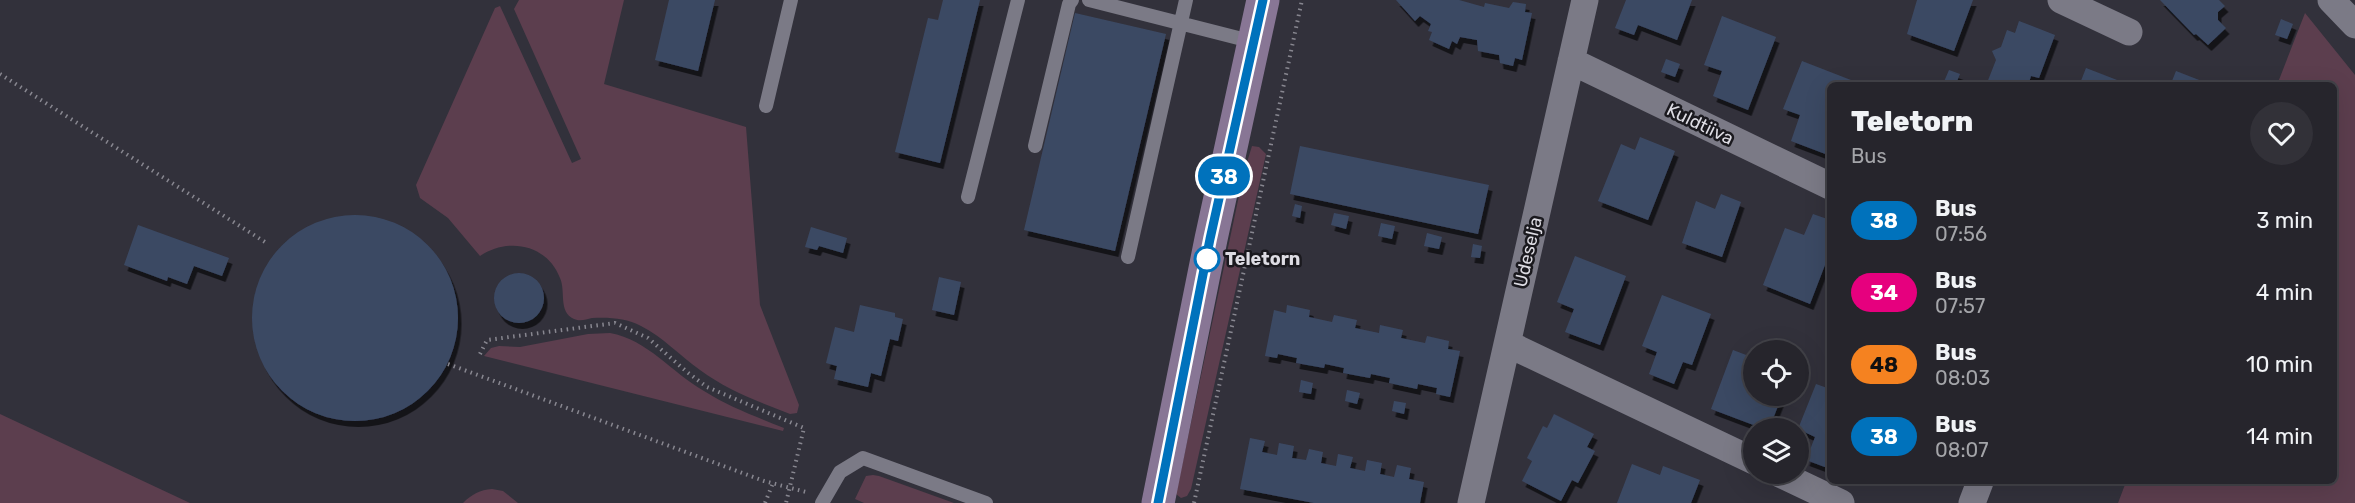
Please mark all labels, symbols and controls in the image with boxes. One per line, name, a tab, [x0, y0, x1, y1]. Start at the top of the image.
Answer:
street label: Kuldtiiva	[1663, 98, 1737, 150]
button: heart	[2250, 102, 2313, 165]
text: Teletorn	[1851, 105, 1973, 138]
text: Bus	[1851, 144, 1887, 168]
line badge: 38	[1197, 156, 1251, 195]
text: 38	[1210, 164, 1238, 189]
text: Bus	[1935, 195, 1977, 222]
text: 3 min	[2256, 207, 2313, 234]
text: 38	[1870, 208, 1898, 233]
street label: Udeselja	[1509, 215, 1547, 289]
text: 07:56	[1935, 222, 1987, 246]
marker: Teletorn	[1194, 246, 1220, 272]
place label: Teletorn	[1225, 248, 1300, 270]
text: Bus	[1935, 267, 1977, 294]
text: 4 min	[2256, 279, 2313, 306]
text: 34	[1870, 280, 1898, 305]
text: 07:57	[1935, 294, 1985, 318]
text: Bus	[1935, 339, 1977, 366]
map controls	[1743, 340, 1809, 484]
button: locate	[1743, 340, 1809, 406]
text: 10 min	[2246, 351, 2313, 378]
text: 48	[1870, 352, 1898, 377]
text: 08:03	[1935, 366, 1990, 390]
text: Bus	[1935, 411, 1977, 438]
button: layers	[1743, 418, 1809, 484]
text: 14 min	[2246, 423, 2313, 450]
text: 38	[1870, 424, 1898, 449]
text: 08:07	[1935, 438, 1989, 462]

